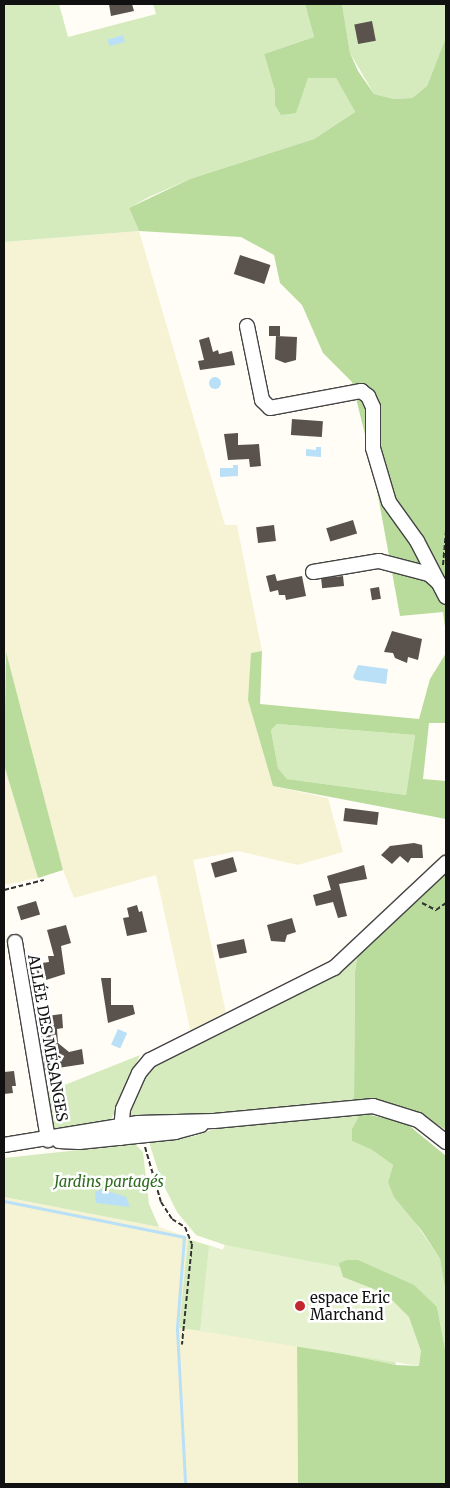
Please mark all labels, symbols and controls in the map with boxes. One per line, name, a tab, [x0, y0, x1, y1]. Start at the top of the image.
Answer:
street label: ALLÉE DES MÉSANGES	[24, 953, 72, 1123]
park label: Jardins partagés	[54, 1173, 164, 1191]
place label: espace Eric Marchand	[310, 1288, 390, 1323]
marker: espace Eric Marchand	[294, 1300, 306, 1312]

